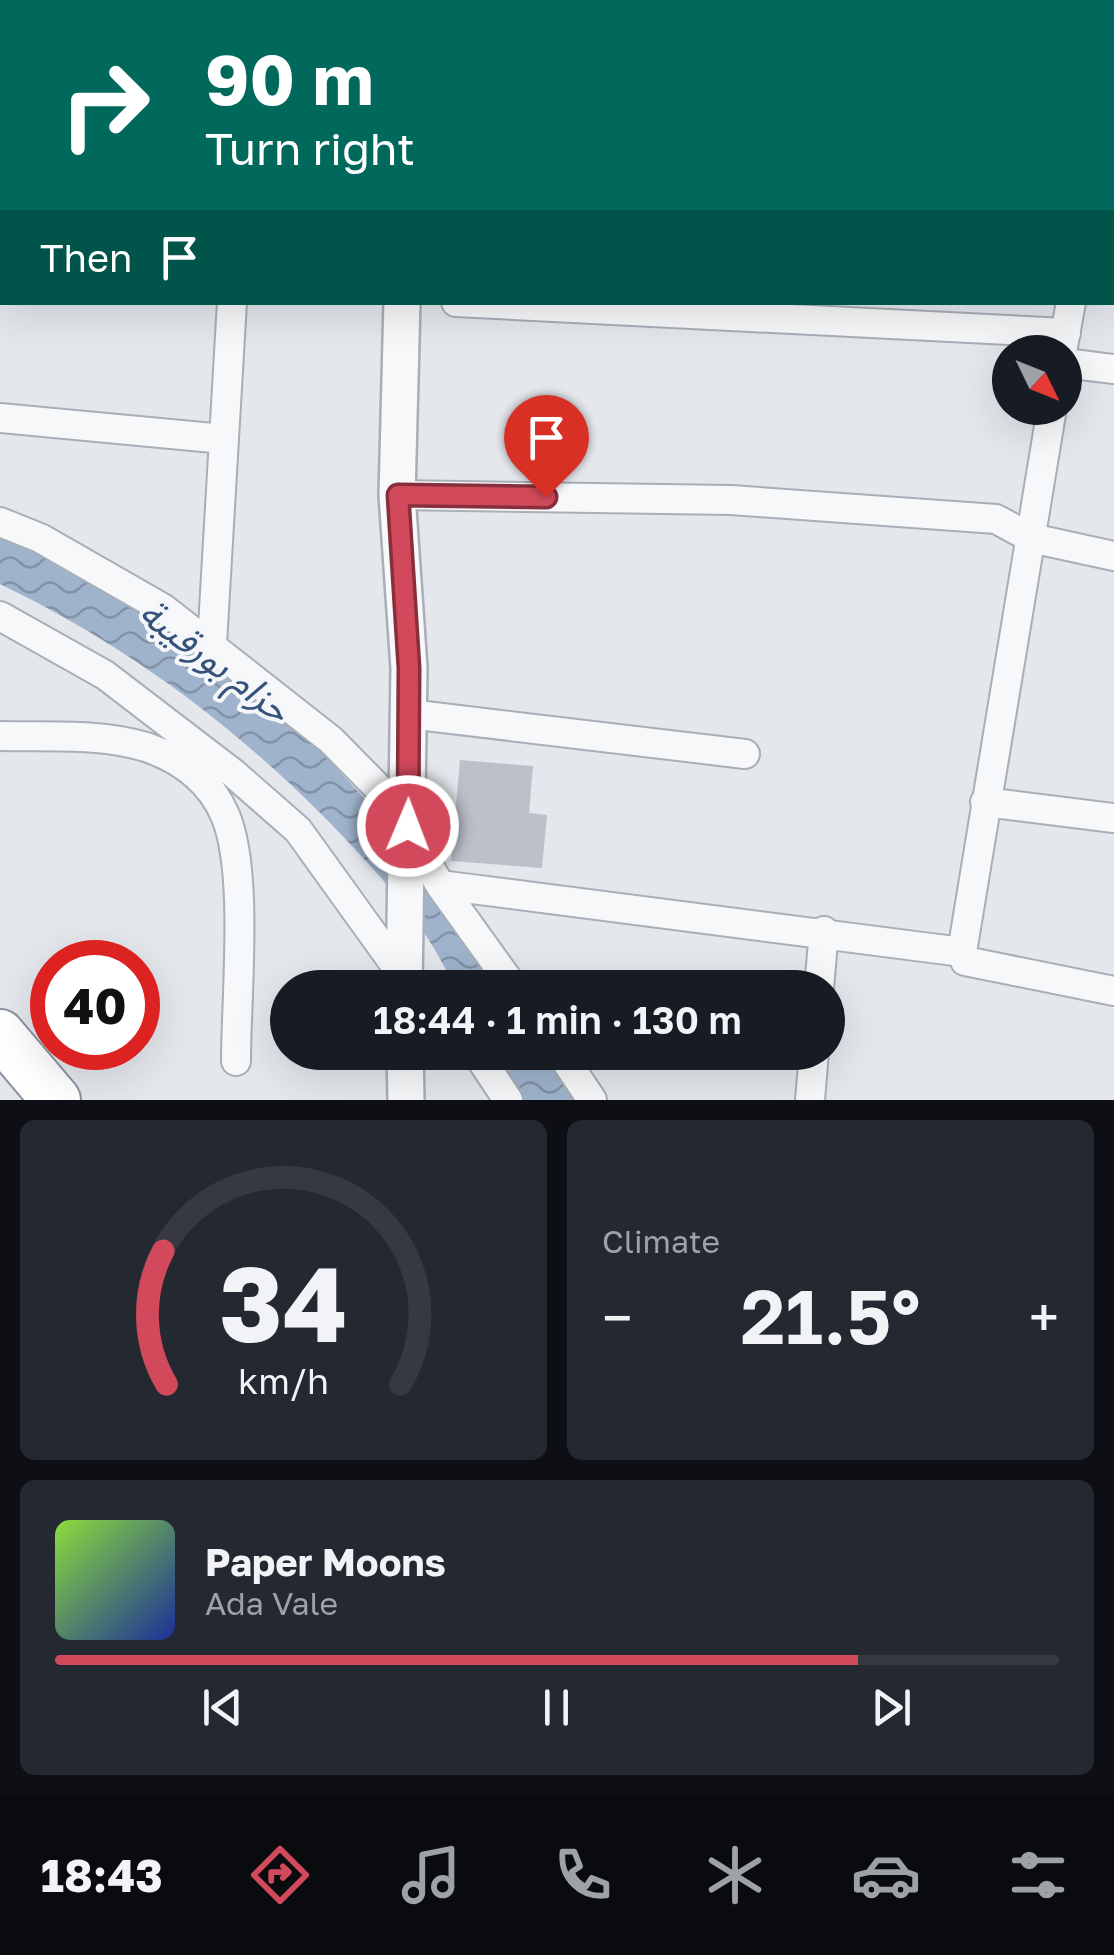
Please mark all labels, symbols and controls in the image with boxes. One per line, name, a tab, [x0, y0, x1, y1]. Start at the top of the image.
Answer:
text: 90 m	[205, 36, 374, 120]
icon: right	[40, 40, 170, 170]
text: Turn right	[205, 121, 415, 175]
icon: arrive	[152, 230, 207, 285]
text: Then	[40, 235, 132, 280]
north arrow	[992, 335, 1082, 425]
map controls	[992, 335, 1082, 425]
pin	[504, 395, 589, 498]
icon: arrive	[519, 410, 574, 465]
water label: حزام بورقيبة	[127, 589, 301, 737]
position arrow	[356, 774, 460, 878]
speed limit sign: 40	[30, 940, 160, 1070]
text: 18:44 · 1 min · 130 m	[373, 997, 742, 1042]
text: Climate	[602, 1222, 720, 1260]
text: 34	[219, 1240, 348, 1365]
text: 21.5°	[740, 1270, 921, 1361]
text: −	[602, 1284, 632, 1350]
text: +	[1029, 1284, 1059, 1350]
text: km/h	[238, 1359, 329, 1402]
text: Paper Moons	[205, 1539, 446, 1584]
text: Ada Vale	[205, 1584, 338, 1622]
icon: previous	[195, 1680, 250, 1735]
icon: pause	[529, 1680, 584, 1735]
icon: next	[864, 1680, 919, 1735]
icon: directions	[245, 1840, 315, 1910]
icon: music	[396, 1840, 466, 1910]
icon: phone	[548, 1840, 618, 1910]
icon: climate	[700, 1840, 770, 1910]
icon: car	[851, 1840, 921, 1910]
icon: filters	[1003, 1840, 1073, 1910]
text: 18:43	[41, 1848, 163, 1902]

